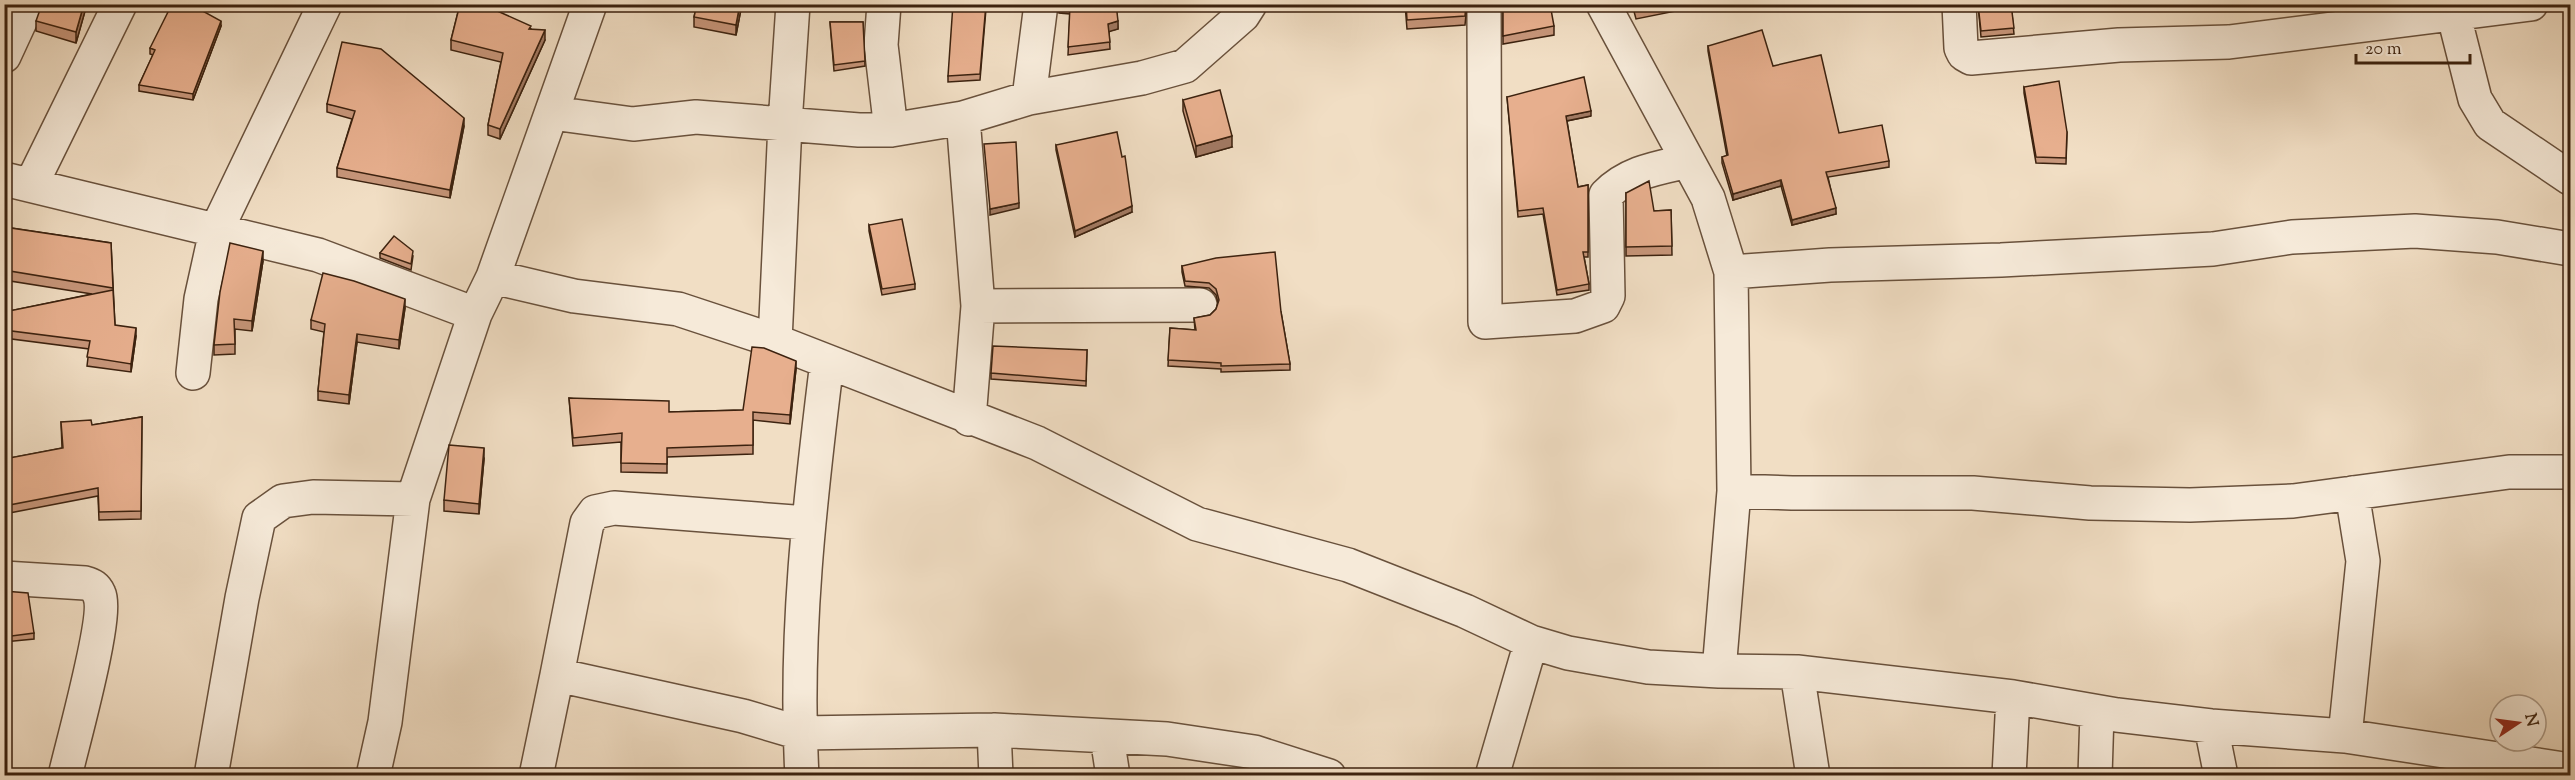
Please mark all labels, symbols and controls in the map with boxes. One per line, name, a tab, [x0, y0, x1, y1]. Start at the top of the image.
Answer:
scale bar	[2356, 27, 2470, 65]
text: 20 m	[2365, 37, 2402, 63]
north arrow	[2488, 693, 2548, 753]
text: N	[2518, 711, 2543, 729]

